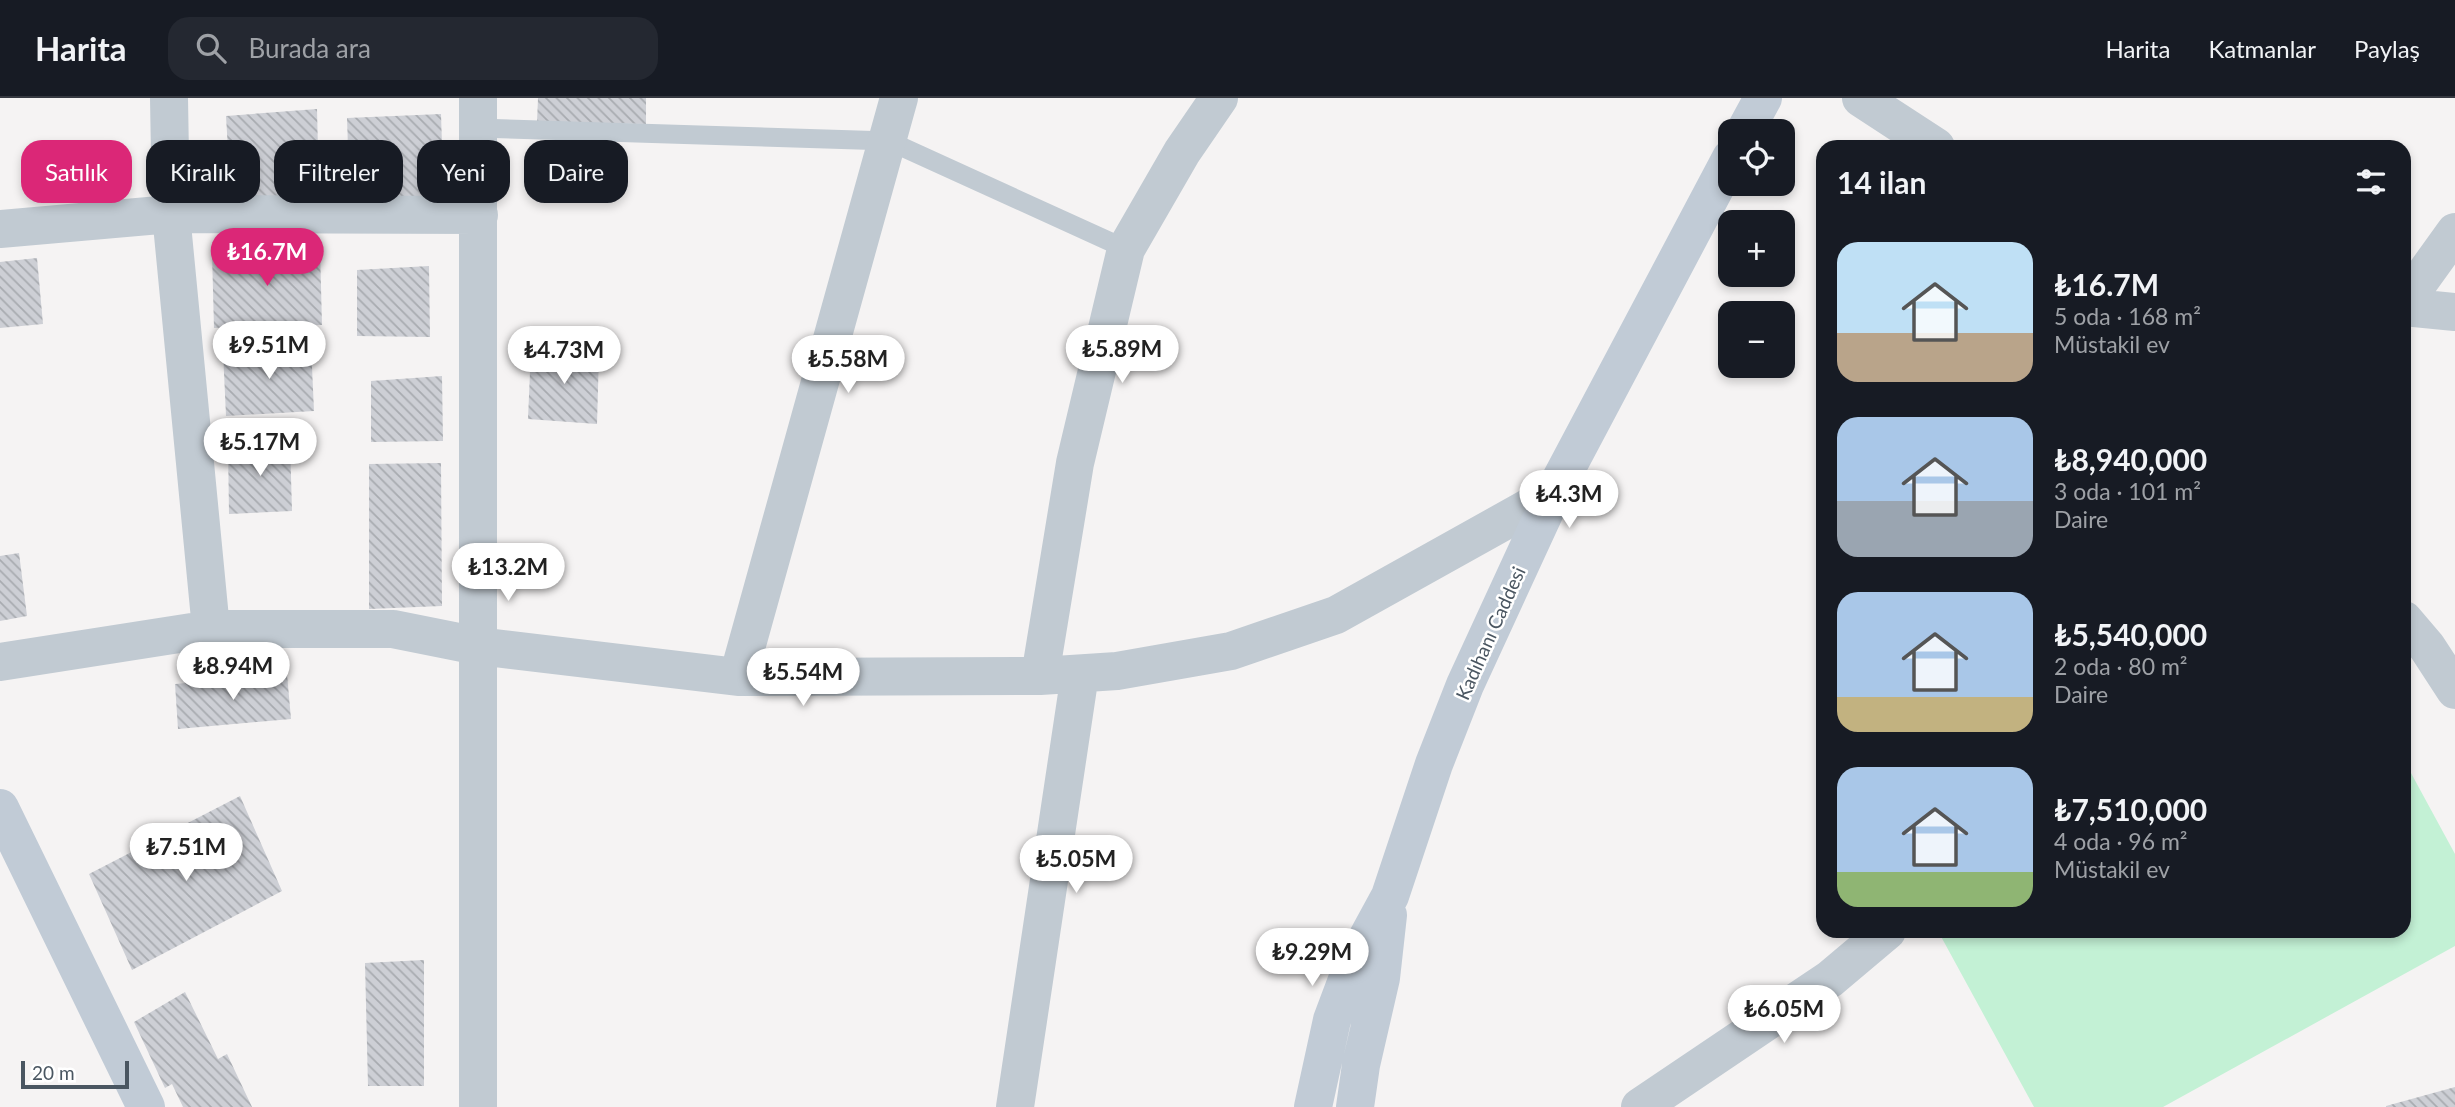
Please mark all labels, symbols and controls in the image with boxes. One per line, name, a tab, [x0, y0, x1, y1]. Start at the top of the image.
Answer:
search box	[168, 17, 658, 80]
text: Harita	[35, 28, 126, 68]
icon: search	[192, 29, 230, 67]
text: Burada ara	[248, 32, 371, 64]
text: Harita	[2105, 34, 2170, 63]
text: Katmanlar	[2208, 34, 2316, 63]
text: Paylaş	[2354, 34, 2420, 63]
map controls	[1718, 119, 1795, 378]
button: locate	[1718, 119, 1795, 196]
chip: Satılık	[21, 140, 132, 203]
chip: Kiralık	[146, 140, 260, 203]
chip: Filtreler	[274, 140, 403, 203]
chip: Yeni	[417, 140, 510, 203]
chip: Daire	[524, 140, 628, 203]
icon: filters	[2352, 163, 2390, 201]
text: 14 ilan	[1837, 164, 1926, 200]
button: +	[1718, 210, 1795, 287]
pin: ₺16.7M	[210, 228, 324, 288]
text: ₺16.7M	[227, 237, 307, 265]
text: ₺16.7M	[2054, 266, 2159, 302]
icon: home	[1893, 270, 1977, 354]
button: −	[1718, 301, 1795, 378]
text: 5 oda · 168 m²	[2054, 302, 2201, 330]
pin: ₺9.51M	[212, 322, 326, 381]
pin: ₺5.89M	[1065, 326, 1179, 385]
pin: ₺4.73M	[507, 327, 621, 386]
text: ₺9.51M	[229, 330, 309, 358]
text: Müstakil ev	[2054, 330, 2170, 358]
text: ₺5.89M	[1082, 334, 1162, 362]
text: ₺4.73M	[524, 335, 604, 363]
pin: ₺5.58M	[791, 336, 905, 395]
text: ₺5.58M	[808, 344, 888, 372]
pin: ₺5.17M	[203, 418, 317, 478]
text: ₺5.17M	[220, 427, 300, 455]
text: ₺8,940,000	[2054, 441, 2207, 477]
icon: home	[1893, 445, 1977, 529]
pin: ₺4.3M	[1520, 470, 1618, 530]
text: 3 oda · 101 m²	[2054, 477, 2201, 505]
text: ₺4.3M	[1535, 479, 1603, 507]
text: Daire	[2054, 505, 2108, 533]
pin: ₺13.2M	[451, 544, 565, 603]
text: ₺13.2M	[468, 552, 548, 580]
street label: Kadıhanı Caddesi	[1450, 563, 1530, 703]
text: ₺5,540,000	[2054, 616, 2207, 652]
icon: home	[1893, 620, 1977, 704]
pin: ₺8.94M	[176, 642, 290, 702]
pin: ₺5.54M	[746, 648, 860, 708]
text: ₺8.94M	[193, 651, 273, 679]
text: 2 oda · 80 m²	[2054, 652, 2188, 680]
text: ₺5.54M	[763, 657, 843, 685]
text: Daire	[2054, 680, 2108, 708]
text: ₺7,510,000	[2054, 791, 2207, 827]
icon: home	[1893, 795, 1977, 879]
pin: ₺7.51M	[129, 824, 243, 883]
text: 4 oda · 96 m²	[2054, 827, 2188, 855]
text: ₺7.51M	[146, 832, 226, 860]
pin: ₺5.05M	[1019, 836, 1133, 895]
text: ₺5.05M	[1036, 844, 1116, 872]
text: Müstakil ev	[2054, 855, 2170, 883]
pin: ₺9.29M	[1255, 928, 1369, 988]
text: ₺9.29M	[1272, 937, 1352, 965]
pin: ₺6.05M	[1727, 986, 1841, 1045]
text: ₺6.05M	[1744, 994, 1824, 1022]
scale bar	[21, 1058, 130, 1090]
text: 20 m	[32, 1061, 75, 1084]

